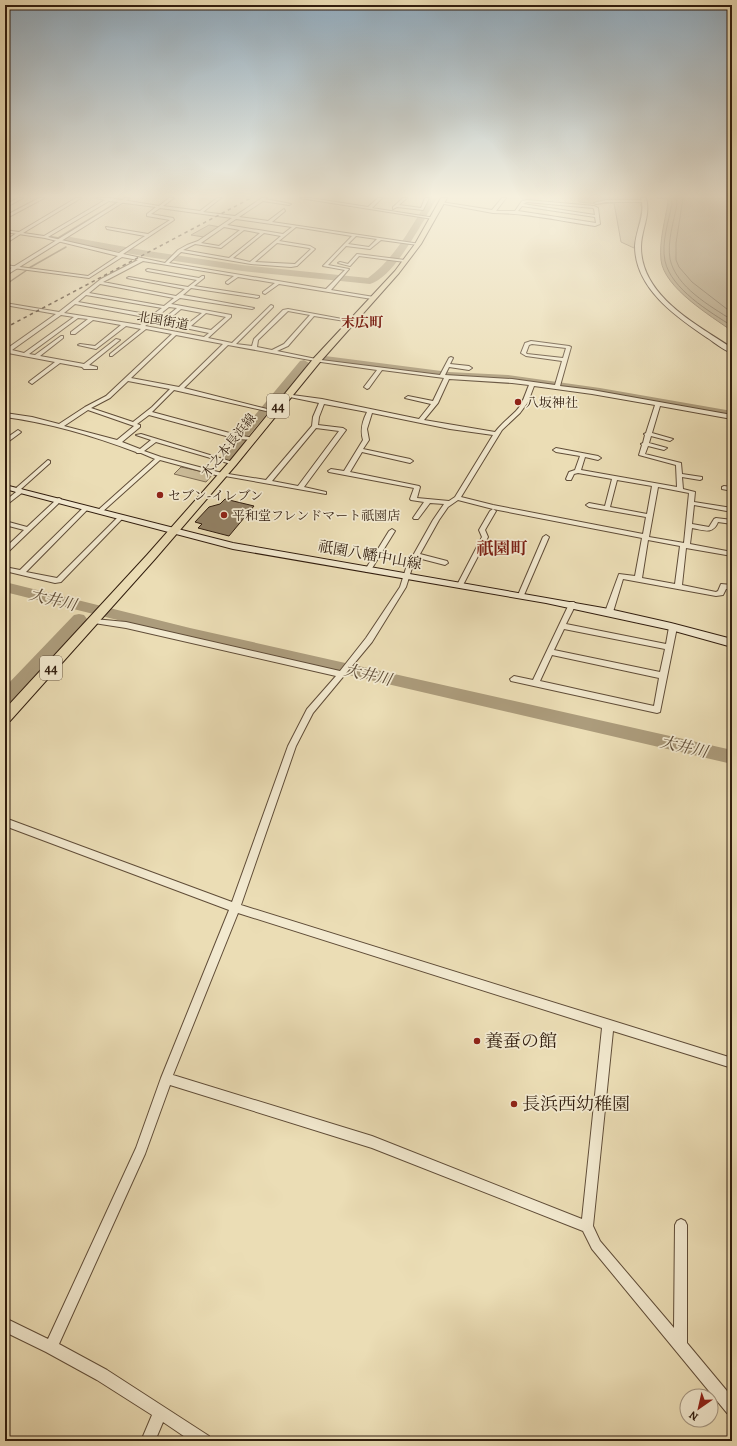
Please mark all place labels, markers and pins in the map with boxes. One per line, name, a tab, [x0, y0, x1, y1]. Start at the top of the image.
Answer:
place label: 八坂神社	[526, 394, 578, 411]
marker: 八坂神社	[513, 397, 523, 407]
place label: セブン-イレブン	[168, 487, 263, 504]
marker: セブン-イレブン	[155, 490, 165, 500]
place label: 平和堂フレンドマート祇園店	[232, 507, 400, 524]
marker: 平和堂フレンドマート祇園店	[219, 510, 229, 520]
place label: 養蚕の館	[485, 1029, 557, 1053]
marker: 養蚕の館	[472, 1036, 482, 1046]
place label: 長浜西幼稚園	[522, 1092, 630, 1116]
marker: 長浜西幼稚園	[509, 1099, 519, 1109]

